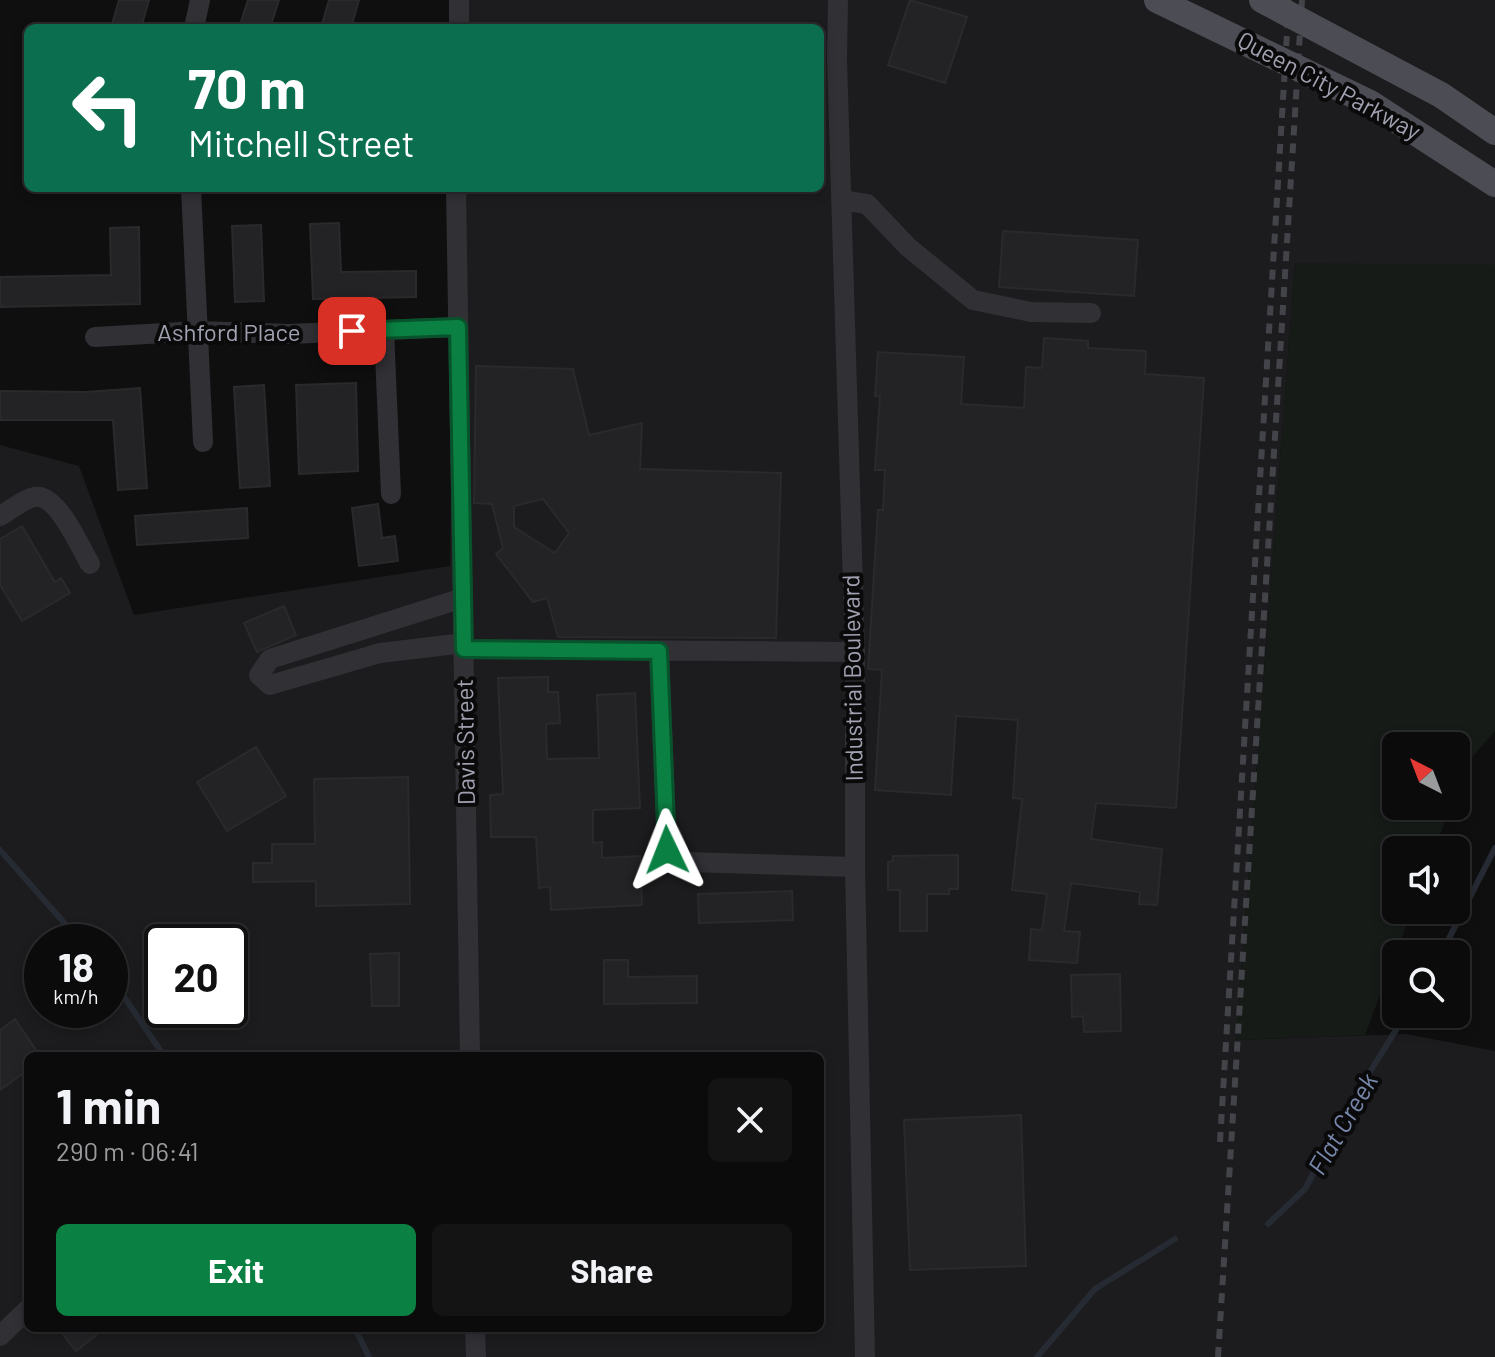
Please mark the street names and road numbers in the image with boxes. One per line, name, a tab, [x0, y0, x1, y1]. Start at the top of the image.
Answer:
street label: Queen City Parkway	[1233, 24, 1426, 145]
street label: Ashford Place	[157, 317, 301, 346]
street label: Industrial Boulevard	[835, 574, 868, 782]
street label: Davis Street	[449, 679, 480, 805]

